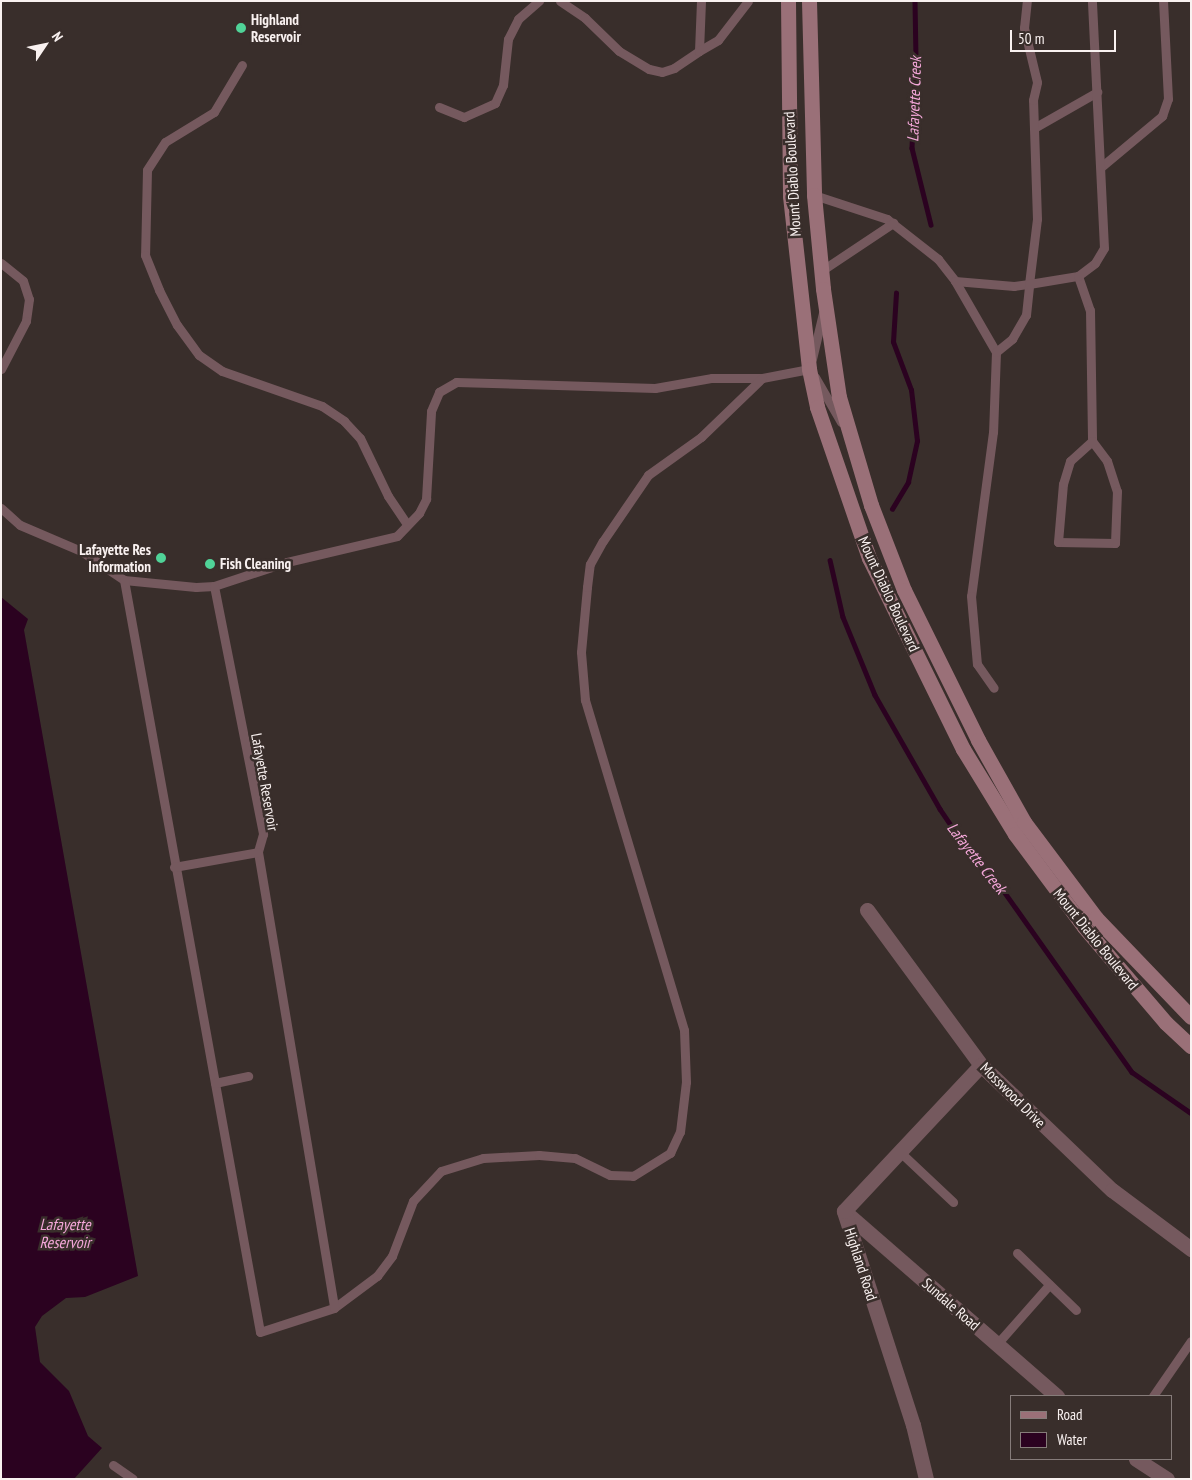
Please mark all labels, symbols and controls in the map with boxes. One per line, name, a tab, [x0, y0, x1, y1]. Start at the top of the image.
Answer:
place label: Highland Reservoir	[251, 10, 301, 45]
north arrow	[20, 20, 70, 70]
scale bar	[1012, 20, 1118, 52]
marker: Highland Reservoir	[235, 22, 247, 34]
text: N	[48, 28, 67, 45]
text: 50 m	[1018, 29, 1044, 48]
water label: Lafayette Creek	[903, 56, 925, 142]
street label: Mount Diablo Boulevard	[780, 111, 804, 237]
street label: Mount Diablo Boulevard	[854, 533, 924, 655]
place label: Lafayette Res Information	[79, 540, 151, 575]
marker: Lafayette Res Information	[155, 552, 167, 564]
place label: Fish Cleaning	[220, 555, 291, 573]
marker: Fish Cleaning	[204, 558, 216, 570]
street label: Lafayette Reservoir	[248, 732, 282, 832]
water label: Lafayette Creek	[943, 818, 1011, 898]
street label: Mount Diablo Boulevard	[1050, 885, 1142, 993]
street label: Mosswood Drive	[977, 1059, 1049, 1131]
water label: Lafayette Reservoir	[39, 1214, 91, 1252]
street label: Highland Road	[841, 1225, 881, 1303]
street label: Sundale Road	[919, 1274, 983, 1334]
legend	[1010, 1395, 1172, 1460]
text: Road	[1057, 1405, 1083, 1424]
text: Water	[1057, 1430, 1087, 1449]

